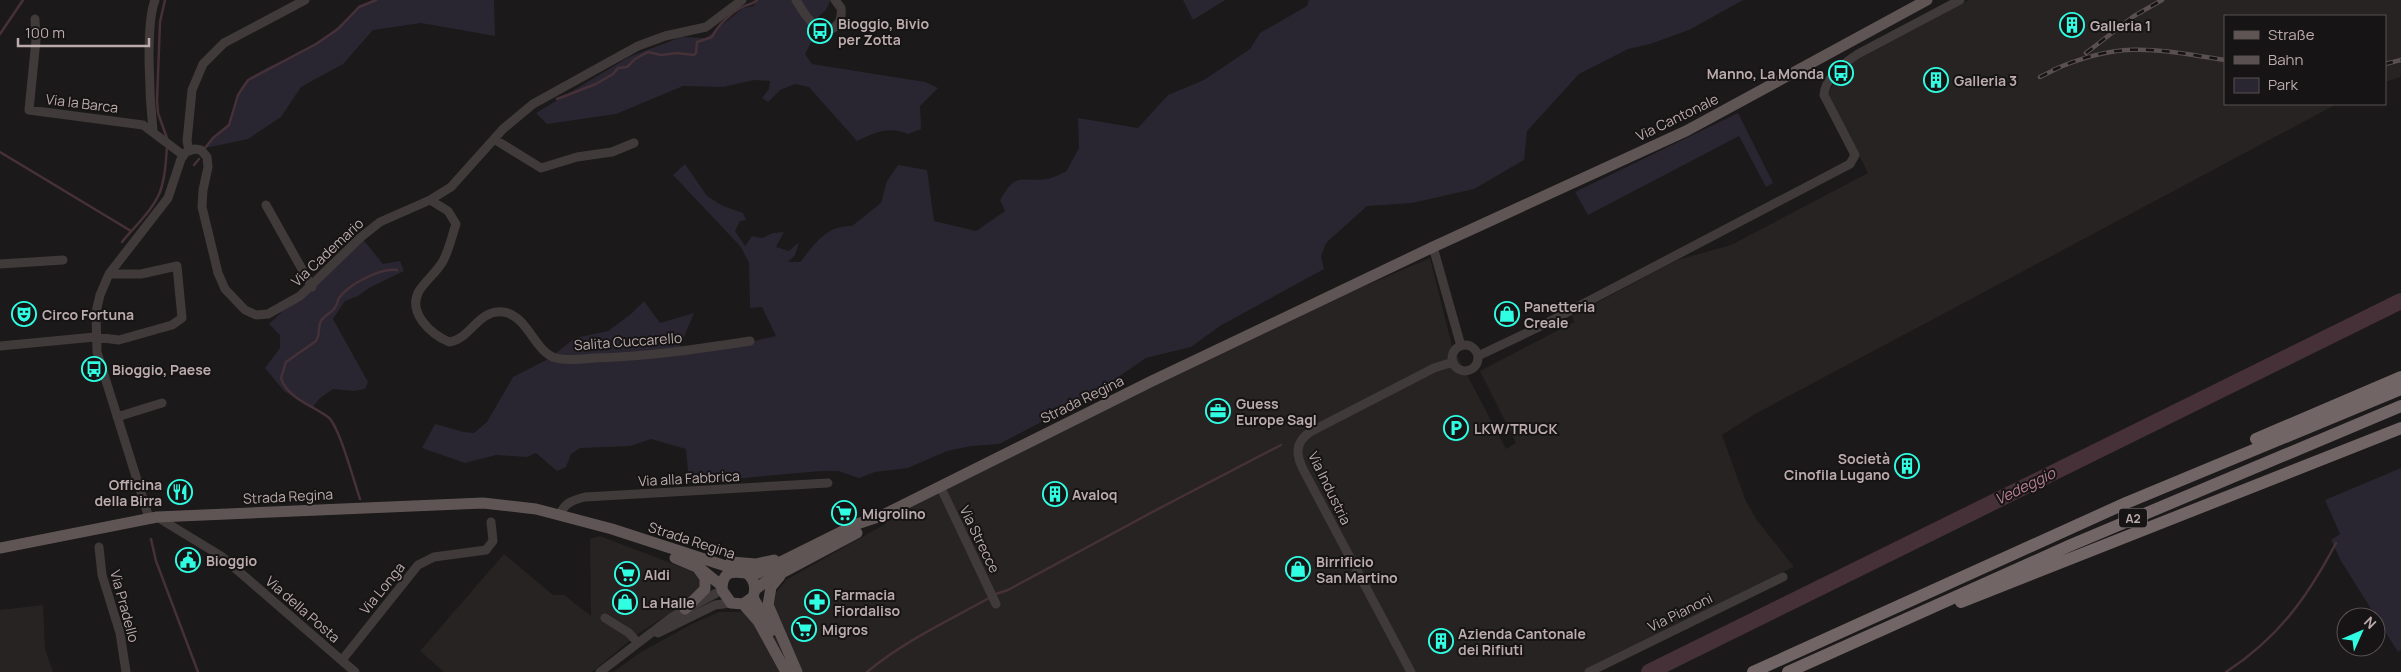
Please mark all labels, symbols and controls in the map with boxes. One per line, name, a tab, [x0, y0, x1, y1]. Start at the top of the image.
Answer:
building icon: Galleria 1	[2059, 12, 2085, 38]
place label: Bioggio, Bivio per Zotta	[838, 14, 929, 49]
scale bar	[18, 15, 149, 47]
legend	[2224, 15, 2386, 105]
place label: Galleria 1	[2090, 16, 2151, 35]
bus stop icon: Bioggio, Bivio per Zotta	[807, 18, 833, 44]
text: 100 m	[25, 22, 65, 43]
text: Straße	[2268, 24, 2315, 45]
text: Bahn	[2268, 49, 2303, 70]
bus stop icon: Manno, La Monda	[1828, 60, 1854, 86]
place label: Manno, La Monda	[1707, 64, 1824, 83]
building icon: Galleria 3	[1923, 67, 1949, 93]
place label: Galleria 3	[1954, 71, 2017, 90]
text: Park	[2268, 74, 2298, 95]
street label: Via la Barca	[45, 89, 119, 117]
street label: Via Cantonale	[1633, 89, 1721, 145]
street label: Via Cademario	[287, 214, 367, 290]
place label: Panetteria Creale	[1524, 297, 1595, 332]
theatre icon: Circo Fortuna	[11, 301, 37, 327]
shop icon: Panetteria Creale	[1494, 301, 1520, 327]
place label: Circo Fortuna	[42, 305, 134, 324]
street label: Salita Cuccarello	[573, 328, 683, 354]
bus stop icon: Bioggio, Paese	[81, 356, 107, 382]
place label: Bioggio, Paese	[112, 360, 211, 379]
street label: Strada Regina	[1037, 371, 1127, 427]
place label: Guess Europe Sagl	[1236, 394, 1317, 429]
office icon: Guess Europe Sagl	[1205, 398, 1231, 424]
parking icon: LKW/TRUCK	[1443, 415, 1469, 441]
place label: LKW/TRUCK	[1474, 419, 1558, 438]
street label: Via Industria	[1304, 448, 1356, 528]
place label: Società Cinofila Lugano	[1784, 449, 1890, 484]
building icon: Società Cinofila Lugano	[1894, 453, 1920, 479]
water label: Vedeggio	[1991, 462, 2060, 510]
street label: Via alla Fabbrica	[638, 466, 740, 490]
place label: Officina della Birra	[94, 475, 162, 510]
restaurant icon: Officina della Birra	[167, 479, 193, 505]
building icon: Avaloq	[1042, 481, 1068, 507]
street label: Strada Regina	[242, 484, 334, 508]
place label: Avaloq	[1072, 485, 1117, 504]
supermarket icon: Migrolino	[831, 500, 857, 526]
street label: Via Strecce	[956, 502, 1004, 576]
place label: Migrolino	[862, 504, 926, 523]
road number: A2	[2119, 508, 2147, 528]
street label: Strada Regina	[646, 517, 738, 563]
public building icon: Bioggio	[175, 547, 201, 573]
place label: Bioggio	[206, 551, 258, 570]
place label: Birrificio San Martino	[1316, 552, 1398, 587]
shop icon: Birrificio San Martino	[1285, 556, 1311, 582]
street label: Via Longa	[355, 558, 409, 618]
supermarket icon: Aldi	[614, 561, 640, 587]
place label: Aldi	[644, 565, 670, 584]
street label: Via Pradello	[106, 568, 144, 644]
street label: Via della Posta	[262, 571, 344, 647]
place label: Farmacia Fiordaliso	[834, 585, 900, 620]
street label: Via Pianoni	[1645, 588, 1715, 636]
shop icon: La Halle	[612, 589, 638, 615]
pharmacy icon: Farmacia Fiordaliso	[804, 589, 830, 615]
place label: La Halle	[642, 593, 695, 612]
north arrow	[2336, 607, 2386, 657]
text: N	[2360, 612, 2381, 633]
supermarket icon: Migros	[791, 616, 817, 642]
place label: Migros	[822, 620, 868, 639]
place label: Azienda Cantonale dei Rifiuti	[1458, 624, 1586, 659]
building icon: Azienda Cantonale dei Rifiuti	[1428, 628, 1454, 654]

